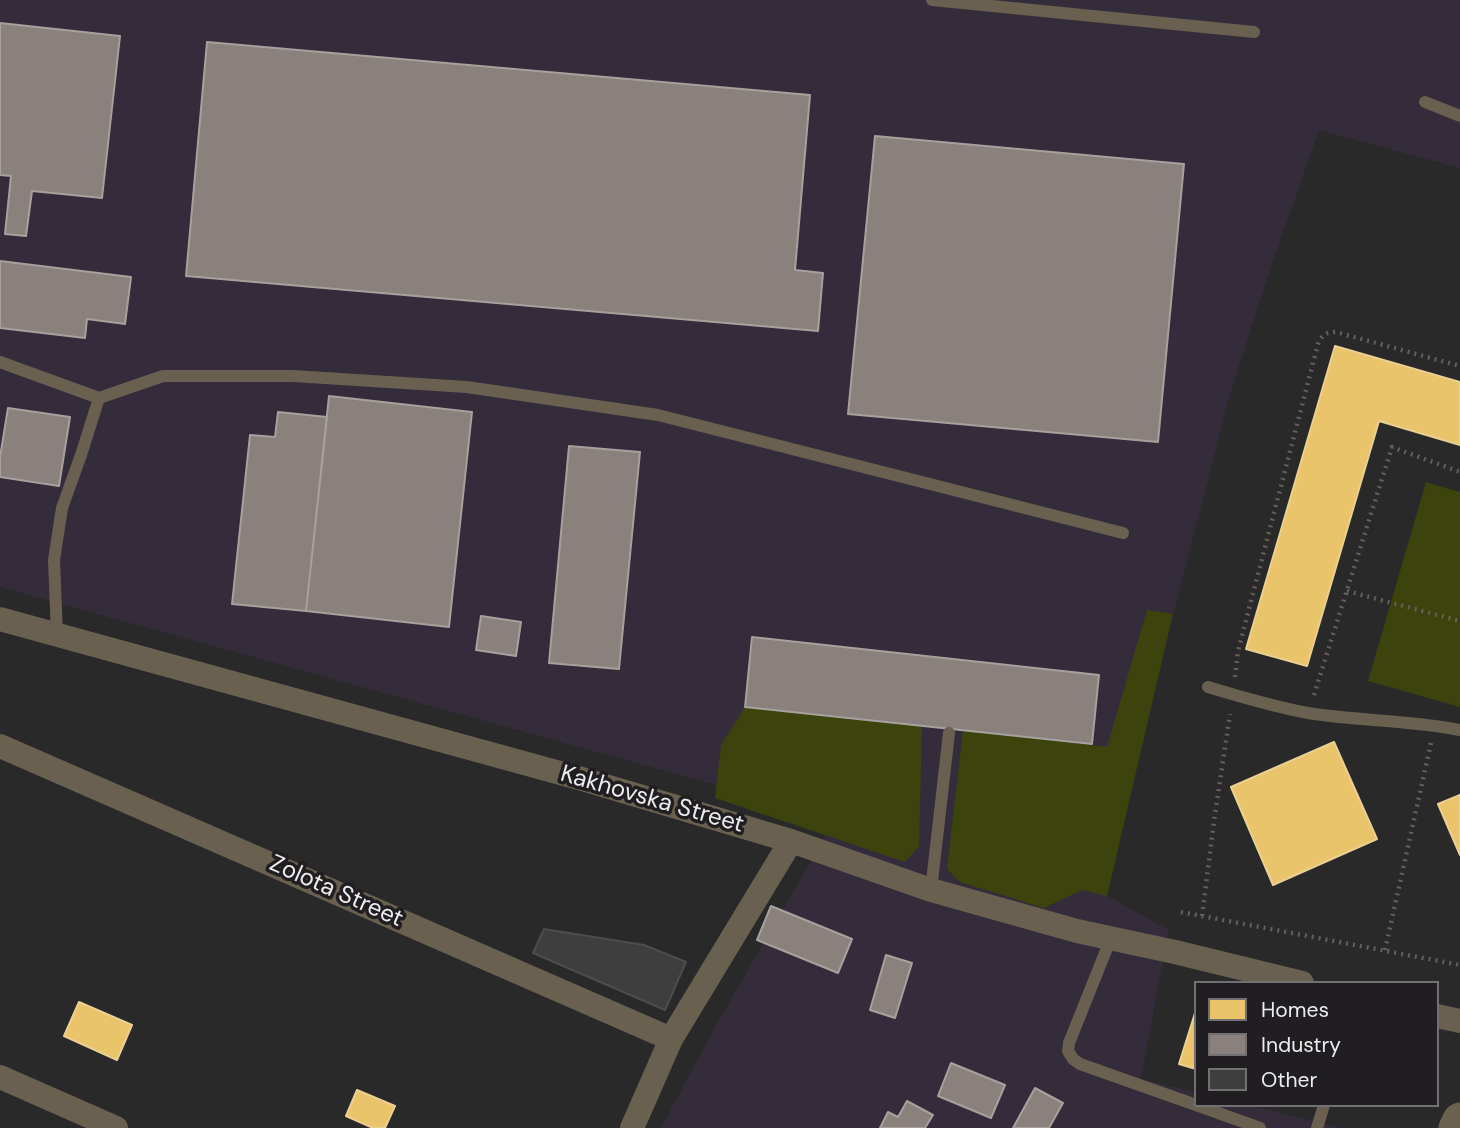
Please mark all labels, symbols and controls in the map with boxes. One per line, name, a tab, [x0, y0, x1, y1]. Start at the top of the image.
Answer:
street label: Kakhovska Street	[557, 760, 747, 840]
street label: Zolota Street	[265, 850, 407, 934]
legend	[1194, 981, 1439, 1107]
text: Homes	[1261, 996, 1329, 1024]
text: Industry	[1261, 1031, 1341, 1059]
text: Other	[1261, 1066, 1317, 1094]

